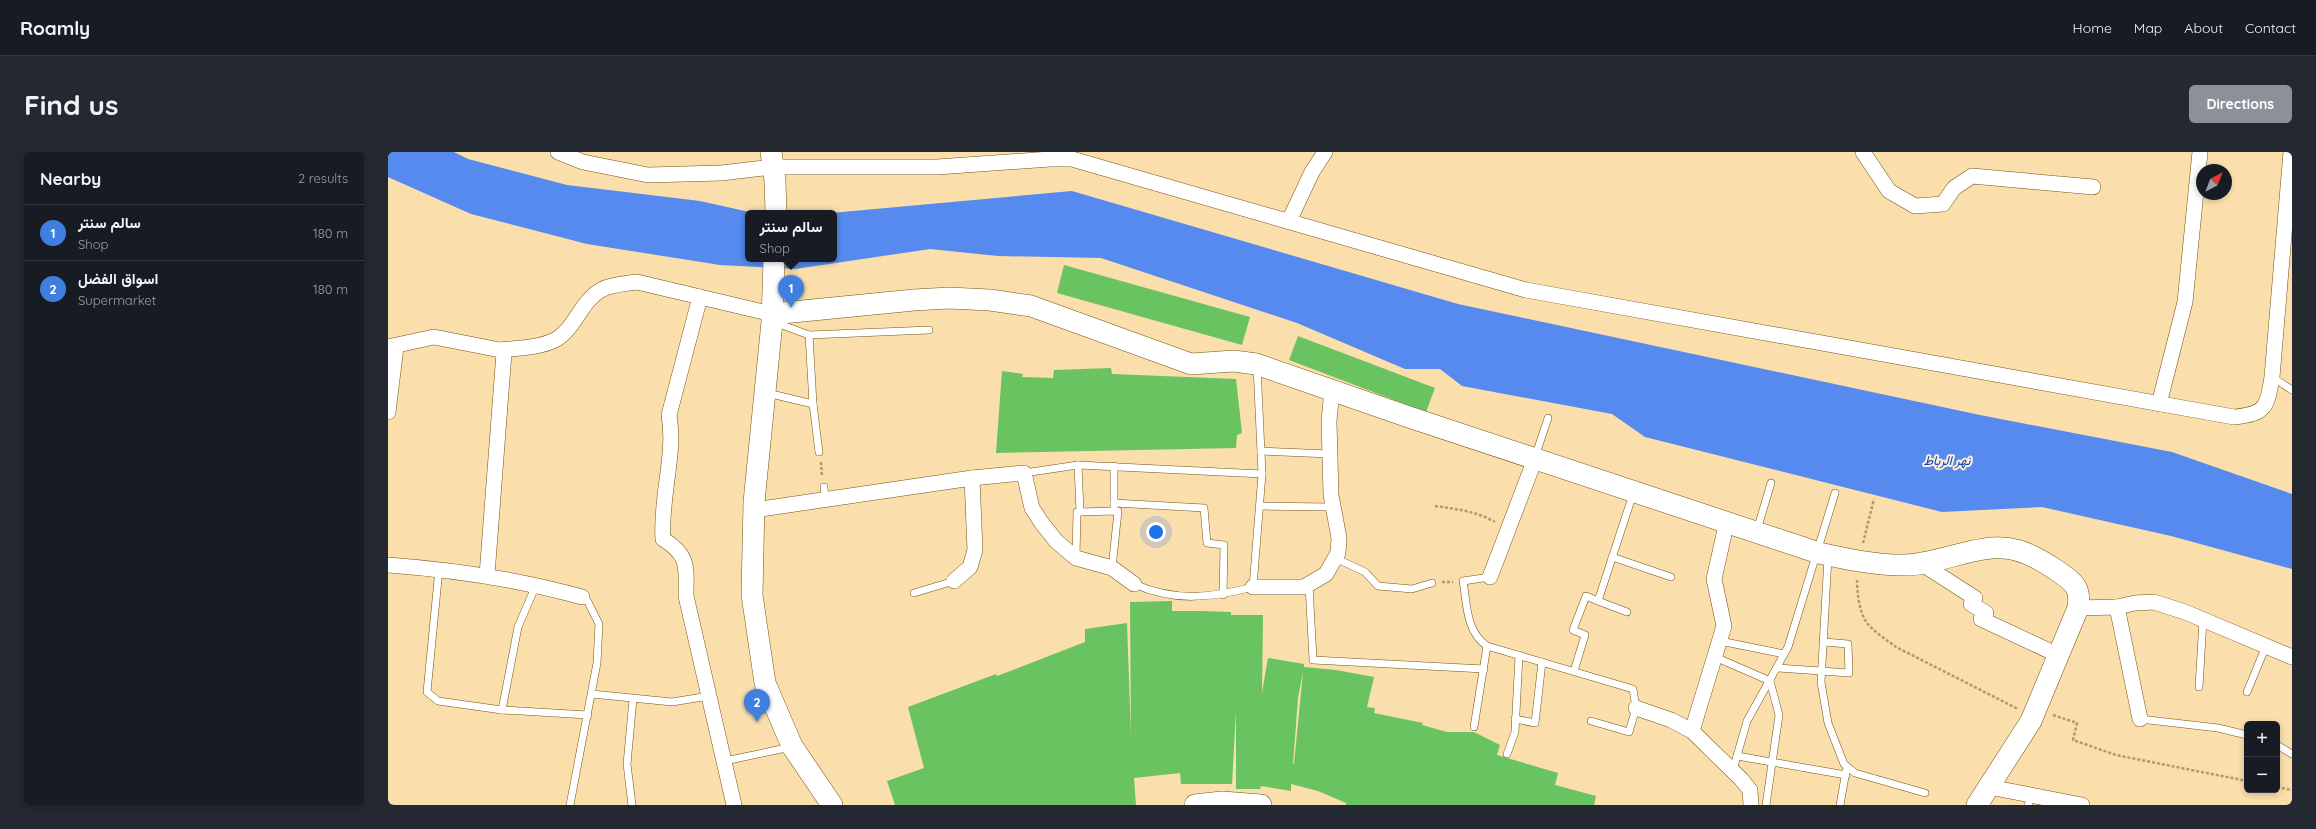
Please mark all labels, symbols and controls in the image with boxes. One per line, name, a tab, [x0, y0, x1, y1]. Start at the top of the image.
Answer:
text: Roamly	[20, 16, 90, 40]
text: Home	[2073, 19, 2112, 37]
text: Map	[2134, 19, 2162, 37]
text: About	[2184, 19, 2223, 37]
text: Contact	[2245, 19, 2296, 37]
button: Directions	[2189, 85, 2292, 123]
text: Find us	[24, 87, 118, 122]
north arrow	[2196, 164, 2232, 200]
text: Nearby	[40, 168, 101, 189]
text: 2 results	[298, 170, 348, 186]
popup	[745, 210, 837, 262]
text: سالم سنتر	[78, 213, 141, 232]
text: سالم سنتر	[760, 217, 822, 236]
text: 1	[50, 225, 56, 241]
text: 180 m	[313, 225, 348, 241]
text: Shop	[78, 236, 108, 252]
text: Shop	[760, 240, 790, 256]
text: اسواق الفضل	[78, 269, 158, 288]
pin: 1	[778, 275, 804, 308]
text: 2	[49, 281, 57, 297]
text: 180 m	[313, 281, 348, 297]
text: Supermarket	[78, 292, 156, 308]
water label: نهر الرباط	[1923, 452, 1972, 469]
your location	[1146, 522, 1166, 542]
pin: 2	[744, 689, 770, 722]
map controls	[2244, 721, 2280, 793]
button: +	[2244, 721, 2280, 757]
button: −	[2244, 757, 2280, 793]

